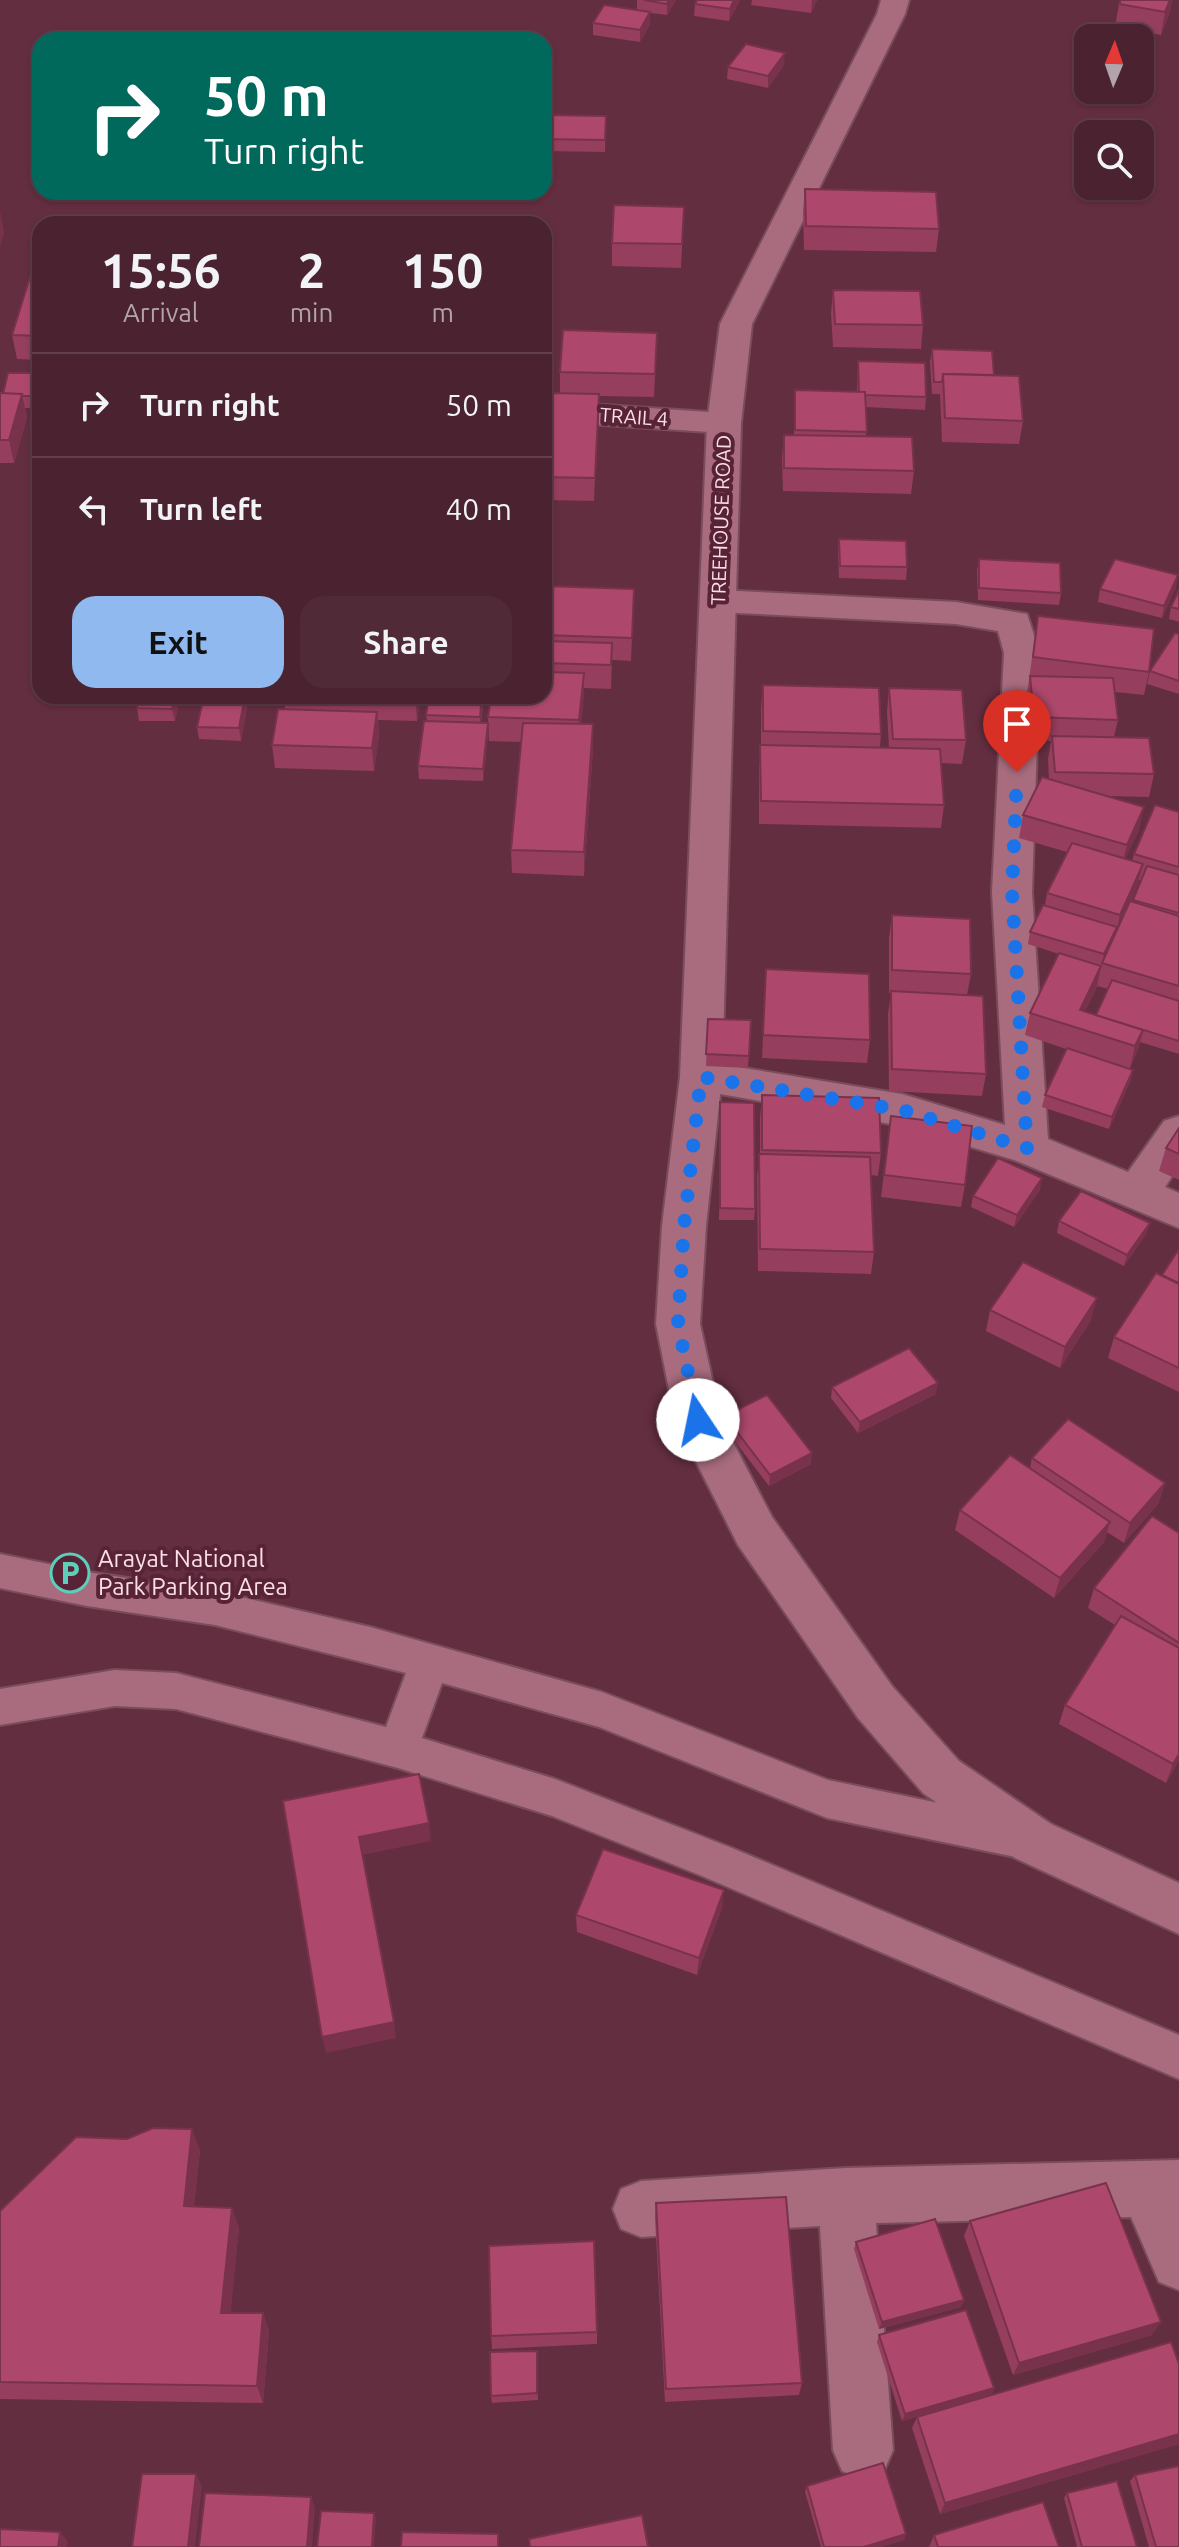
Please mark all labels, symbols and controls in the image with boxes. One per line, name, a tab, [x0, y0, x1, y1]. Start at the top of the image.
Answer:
north arrow	[1074, 24, 1154, 104]
map controls	[1074, 24, 1154, 200]
icon: right	[72, 64, 176, 168]
text: 50 m	[204, 64, 329, 127]
button: search	[1074, 120, 1154, 200]
text: Turn right	[204, 130, 364, 171]
text: 15:56	[101, 243, 221, 297]
text: 2	[298, 243, 325, 297]
text: 150	[402, 243, 483, 297]
text: Arrival	[123, 298, 199, 327]
text: min	[290, 298, 333, 327]
text: m	[431, 298, 454, 327]
icon: right	[72, 383, 116, 427]
text: Turn right	[140, 388, 280, 422]
text: 50 m	[445, 388, 512, 422]
street label: TRAIL 4	[599, 403, 669, 430]
street label: TREEHOUSE ROAD	[706, 434, 735, 605]
icon: left	[72, 487, 116, 531]
text: Turn left	[140, 492, 262, 526]
text: 40 m	[445, 492, 512, 526]
button: Exit	[72, 596, 284, 688]
button: Share	[300, 596, 512, 688]
pin	[983, 690, 1051, 772]
icon: arrive	[995, 702, 1039, 746]
position arrow	[656, 1378, 740, 1462]
place label: Arayat National Park Parking Area	[98, 1545, 288, 1600]
parking icon: Arayat National Park Parking Area	[49, 1552, 91, 1594]

